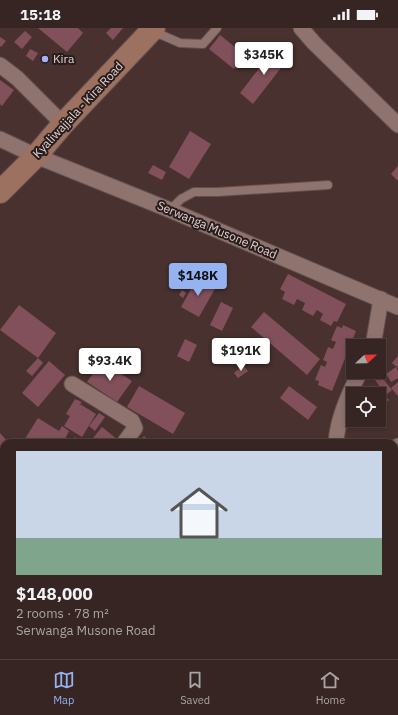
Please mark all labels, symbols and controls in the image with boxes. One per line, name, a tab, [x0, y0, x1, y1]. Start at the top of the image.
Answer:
text: 15:18	[20, 5, 61, 24]
pin: $345K	[236, 42, 292, 76]
text: $345K	[244, 46, 284, 63]
place label: Kira	[53, 51, 75, 66]
marker: Kira	[40, 54, 50, 64]
street label: Kyaliwajjala - Kira Road	[29, 59, 126, 161]
street label: Serwanga Musone Road	[155, 197, 279, 262]
pin: $148K	[170, 263, 226, 297]
text: $148K	[178, 267, 218, 284]
pin: $191K	[213, 338, 269, 372]
north arrow	[346, 339, 386, 379]
map controls	[346, 339, 386, 427]
text: $191K	[221, 342, 261, 359]
pin: $93.4K	[77, 348, 143, 382]
text: $93.4K	[88, 352, 132, 369]
button: locate	[346, 387, 386, 427]
icon: home	[163, 477, 235, 549]
text: $148,000	[16, 583, 93, 605]
text: 2 rooms · 78 m²	[16, 605, 109, 622]
text: Serwanga Musone Road	[16, 622, 156, 639]
tab: Map	[53, 669, 75, 707]
tab: Saved	[180, 669, 210, 707]
tab: Home	[316, 669, 345, 707]

